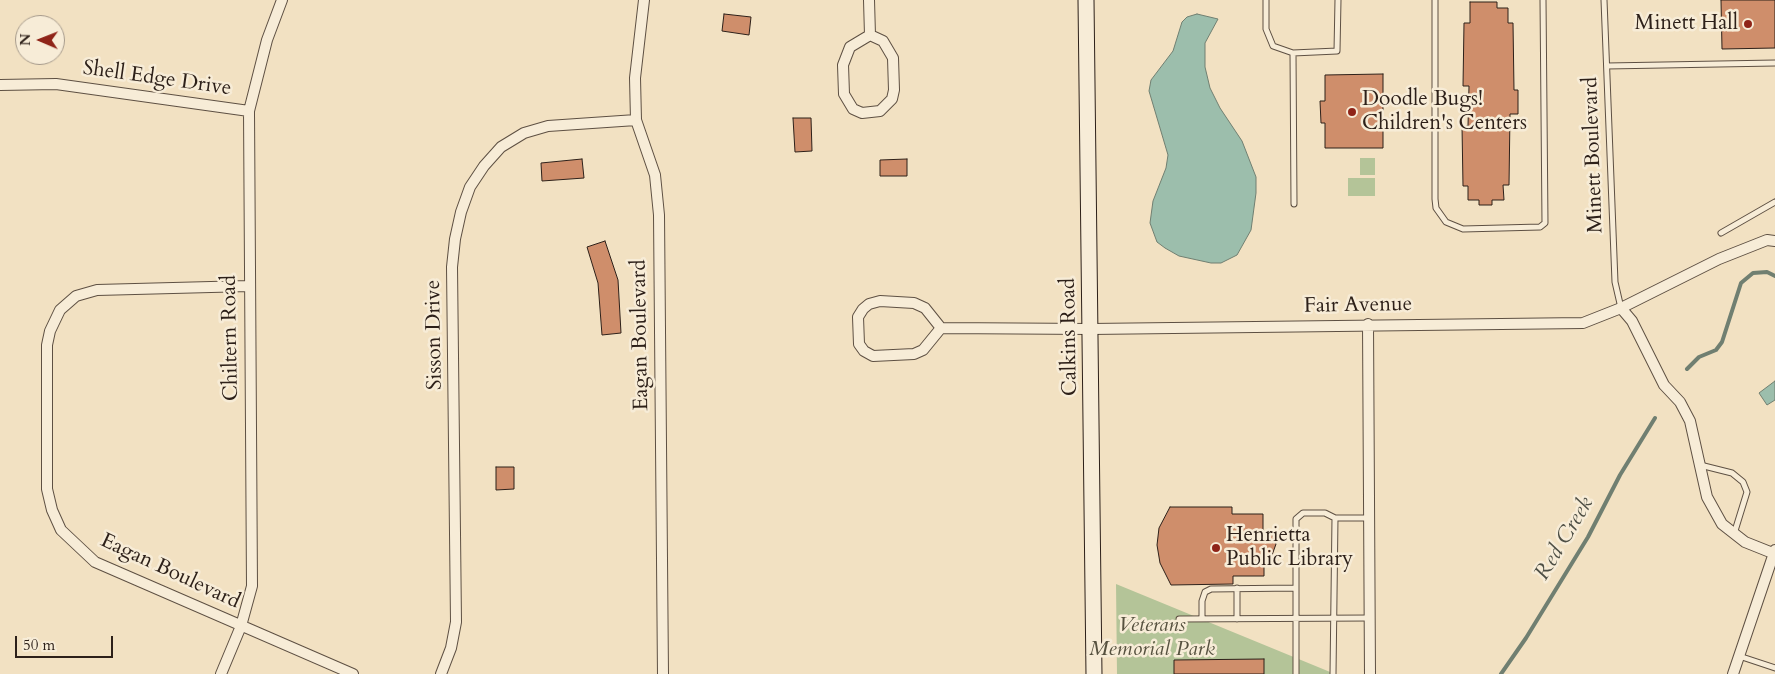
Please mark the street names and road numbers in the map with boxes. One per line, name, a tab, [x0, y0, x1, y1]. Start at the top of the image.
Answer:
street label: Shell Edge Drive	[81, 56, 233, 102]
street label: Minett Boulevard	[1579, 76, 1609, 234]
street label: Eagan Boulevard	[627, 259, 655, 411]
street label: Chiltern Road	[217, 275, 245, 401]
street label: Calkins Road	[1056, 278, 1084, 396]
street label: Sisson Drive	[421, 280, 449, 390]
street label: Fair Avenue	[1304, 292, 1412, 320]
street label: Eagan Boulevard	[96, 529, 244, 615]

